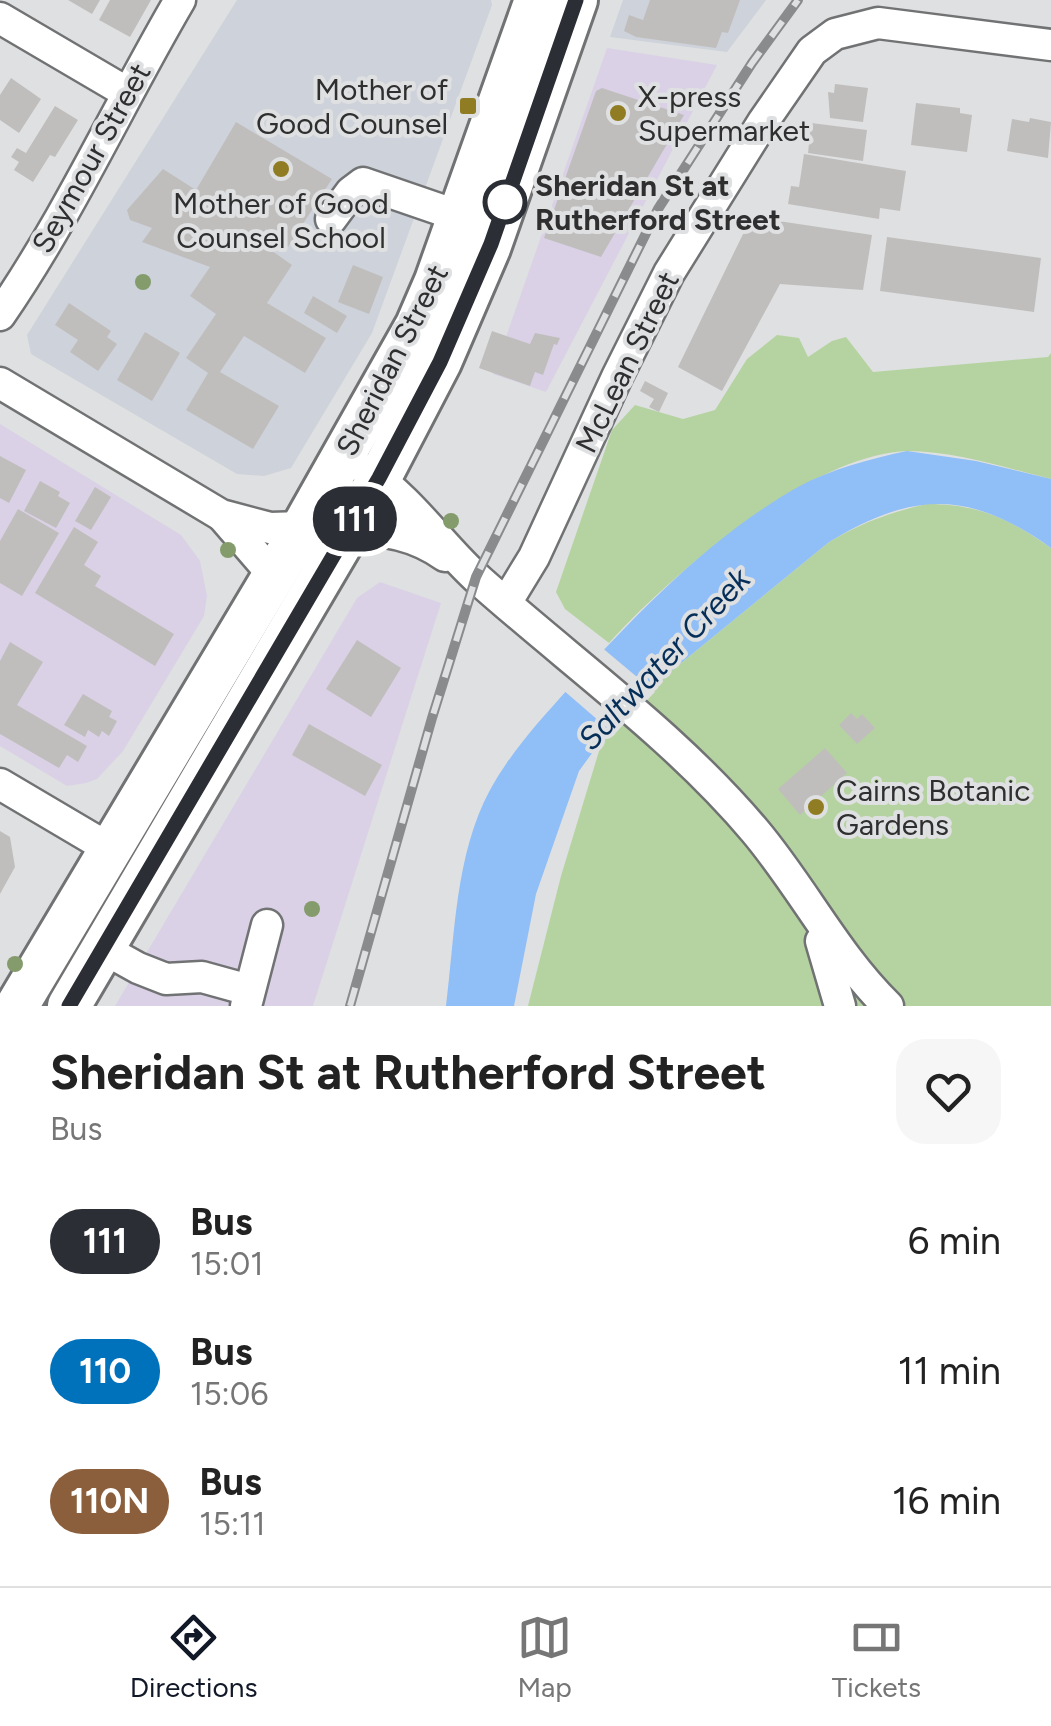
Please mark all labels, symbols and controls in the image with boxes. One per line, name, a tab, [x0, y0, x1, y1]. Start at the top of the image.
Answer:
street label: Seymour Street	[24, 57, 158, 259]
place label: Mother of Good Counsel	[256, 71, 448, 142]
place label: X-press Supermarket	[638, 78, 810, 149]
marker: Mother of Good Counsel	[457, 95, 479, 117]
marker: X-press Supermarket	[607, 102, 629, 124]
marker: Mother of Good Counsel School	[270, 158, 292, 180]
place label: Sheridan St at Rutherford Street	[535, 167, 781, 238]
marker: Sheridan St at Rutherford Street	[484, 181, 526, 223]
place label: Mother of Good Counsel School	[173, 185, 389, 256]
street label: Sheridan Street	[328, 258, 456, 462]
street label: McLean Street	[567, 265, 687, 459]
line badge: 111	[298, 486, 412, 552]
text: 111	[333, 498, 377, 540]
water label: Saltwater Creek	[570, 559, 759, 758]
place label: Cairns Botanic Gardens	[836, 772, 1030, 843]
marker: Cairns Botanic Gardens	[805, 796, 827, 818]
button: heart	[896, 1039, 1001, 1144]
text: Sheridan St at Rutherford Street	[50, 1043, 766, 1101]
text: Bus	[50, 1110, 102, 1148]
text: Bus	[190, 1199, 253, 1245]
text: 6 min	[908, 1218, 1001, 1264]
text: 111	[83, 1220, 127, 1262]
text: 15:01	[190, 1245, 263, 1283]
text: Bus	[190, 1329, 253, 1375]
text: 11 min	[898, 1348, 1001, 1394]
text: 110	[79, 1350, 131, 1392]
text: 15:06	[190, 1375, 268, 1413]
text: Bus	[199, 1459, 262, 1505]
text: 16 min	[892, 1478, 1001, 1524]
text: 110N	[70, 1480, 149, 1522]
text: 15:11	[199, 1505, 265, 1543]
tab: Directions	[130, 1610, 257, 1704]
tab: Map	[517, 1610, 572, 1704]
tab: Tickets	[832, 1610, 921, 1704]

